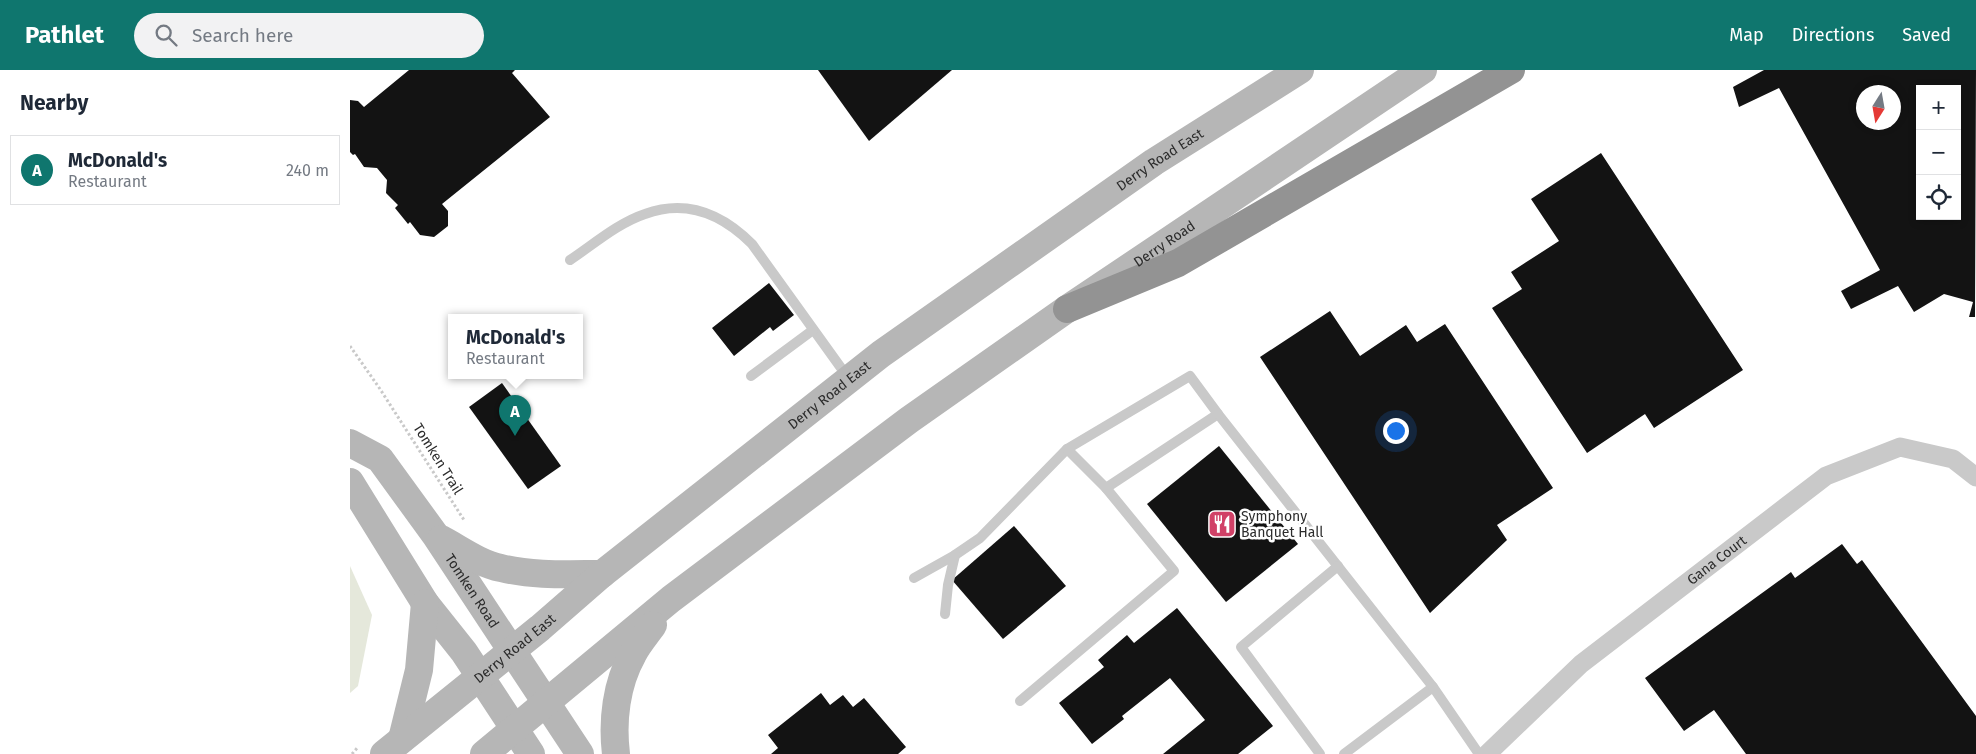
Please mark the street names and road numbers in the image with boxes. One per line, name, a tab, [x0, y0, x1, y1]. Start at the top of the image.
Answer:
street label: Derry Road East	[1113, 124, 1207, 194]
street label: Derry Road	[1130, 217, 1198, 270]
street label: Derry Road East	[784, 357, 875, 433]
street label: Tomken Trail	[409, 420, 467, 498]
street label: Gana Court	[1683, 531, 1750, 588]
street label: Tomken Road	[442, 551, 503, 631]
street label: Derry Road East	[470, 609, 560, 687]

